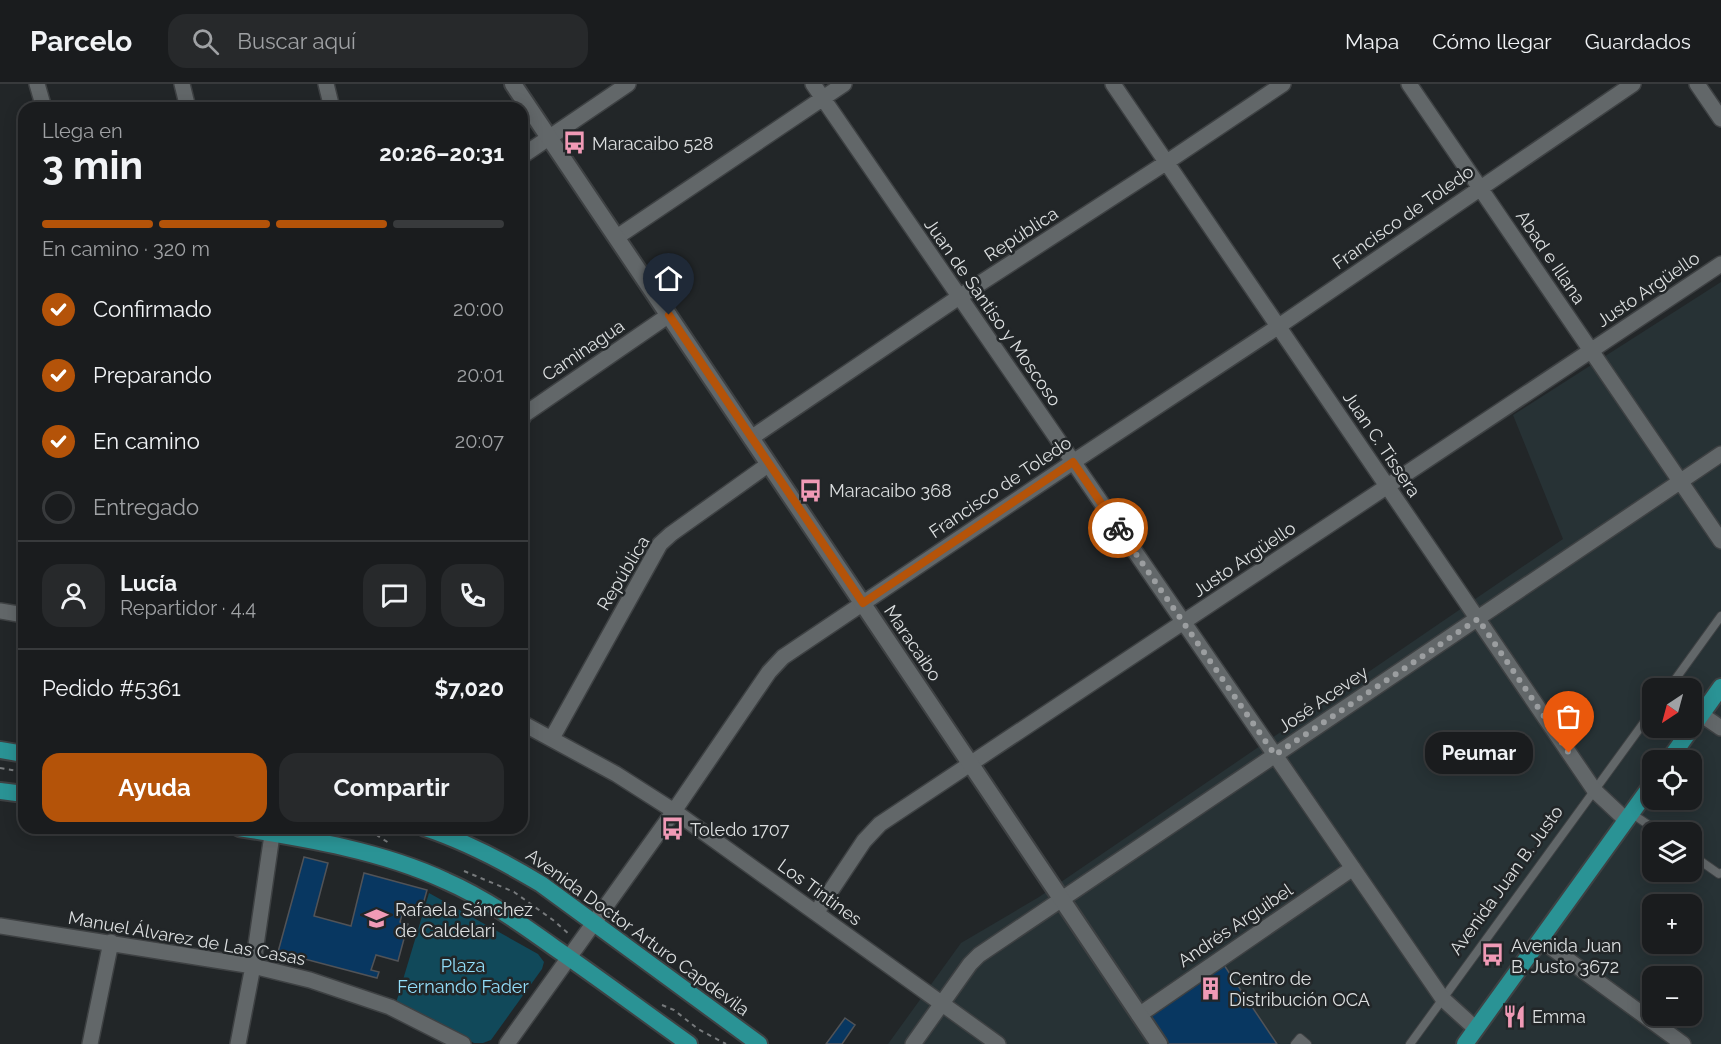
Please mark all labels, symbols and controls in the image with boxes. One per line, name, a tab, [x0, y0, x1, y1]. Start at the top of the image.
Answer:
search box	[168, 14, 588, 68]
text: Parcelo	[30, 25, 132, 58]
icon: search	[189, 25, 222, 58]
text: Buscar aquí	[237, 28, 356, 54]
text: Mapa	[1345, 29, 1399, 54]
text: Cómo llegar	[1432, 29, 1552, 54]
text: Guardados	[1585, 29, 1691, 54]
text: Llega en	[42, 119, 123, 143]
bus stop icon: Maracaibo 528	[561, 130, 587, 156]
place label: Maracaibo 528	[592, 133, 713, 154]
text: 20:26–20:31	[379, 140, 504, 166]
text: 3 min	[42, 142, 143, 188]
street label: Francisco de Toledo	[1329, 160, 1478, 273]
street label: República	[980, 202, 1062, 266]
street label: Abad e Illana	[1512, 206, 1590, 308]
street label: Juan de Santiso y Moscoso	[920, 214, 1066, 410]
text: En camino · 320 m	[42, 237, 210, 261]
street label: Justo Argüello	[1593, 247, 1704, 331]
pin	[643, 253, 694, 315]
icon: home	[652, 262, 685, 295]
icon: check	[42, 293, 75, 326]
text: Confirmado	[93, 296, 212, 322]
text: 20:00	[453, 297, 504, 321]
street label: Caminagua	[538, 315, 628, 385]
icon: check	[42, 359, 75, 392]
text: Preparando	[93, 362, 212, 388]
text: 20:01	[457, 363, 504, 387]
street label: Juan C. Tissera	[1339, 387, 1425, 501]
icon: check	[42, 425, 75, 458]
text: En camino	[93, 428, 200, 454]
text: 20:07	[455, 429, 504, 453]
street label: Francisco de Toledo	[925, 431, 1075, 542]
bus stop icon: Maracaibo 368	[798, 477, 824, 503]
place label: Maracaibo 368	[829, 480, 952, 501]
text: Entregado	[93, 494, 199, 520]
courier	[1088, 498, 1148, 558]
icon: bike	[1102, 512, 1135, 545]
street label: Justo Argüello	[1189, 517, 1300, 601]
street label: República	[593, 532, 653, 614]
button: person	[42, 564, 105, 627]
button: chat	[363, 564, 426, 627]
button: phone	[441, 564, 504, 627]
text: Lucía	[120, 570, 177, 596]
text: Repartidor · 4.4	[120, 596, 256, 620]
street label: Maracaibo	[880, 601, 946, 685]
street label: José Acevey	[1274, 661, 1372, 737]
text: Pedido #5361	[42, 675, 181, 701]
text: $7,020	[434, 675, 504, 701]
north arrow	[1642, 678, 1702, 738]
map controls	[1642, 678, 1702, 1026]
pin	[1543, 691, 1594, 753]
icon: bag	[1552, 700, 1585, 733]
callout: Peumar	[1425, 732, 1533, 774]
text: Peumar	[1442, 741, 1516, 765]
button: locate	[1642, 750, 1702, 810]
button: Ayuda	[42, 753, 267, 822]
button: Compartir	[279, 753, 504, 822]
street label: Avenida Juan B. Justo	[1445, 801, 1567, 959]
bus stop icon: Toledo 1707	[659, 816, 685, 842]
place label: Toledo 1707	[690, 819, 790, 840]
button: layers	[1642, 822, 1702, 882]
street label: Avenida Doctor Arturo Capdevila	[522, 844, 754, 1020]
street label: Los Tintines	[774, 854, 866, 930]
street label: Andrés Arguibel	[1174, 879, 1296, 971]
button: +	[1642, 894, 1702, 954]
place label: Rafaela Sánchez de Caldelari	[395, 899, 533, 941]
street label: Manuel Álvarez de Las Casas	[67, 906, 308, 969]
school or university icon: Rafaela Sánchez de Caldelari	[364, 906, 390, 932]
place label: Avenida Juan B. Justo 3672	[1511, 935, 1622, 977]
bus stop icon: Avenida Juan B. Justo 3672	[1480, 942, 1506, 968]
park label: Plaza Fernando Fader	[397, 955, 529, 997]
button: −	[1642, 966, 1702, 1026]
place label: Centro de Distribución OCA	[1229, 968, 1370, 1010]
building icon: Centro de Distribución OCA	[1198, 975, 1224, 1001]
restaurant icon: Emma	[1501, 1003, 1527, 1029]
place label: Emma	[1532, 1006, 1586, 1027]

